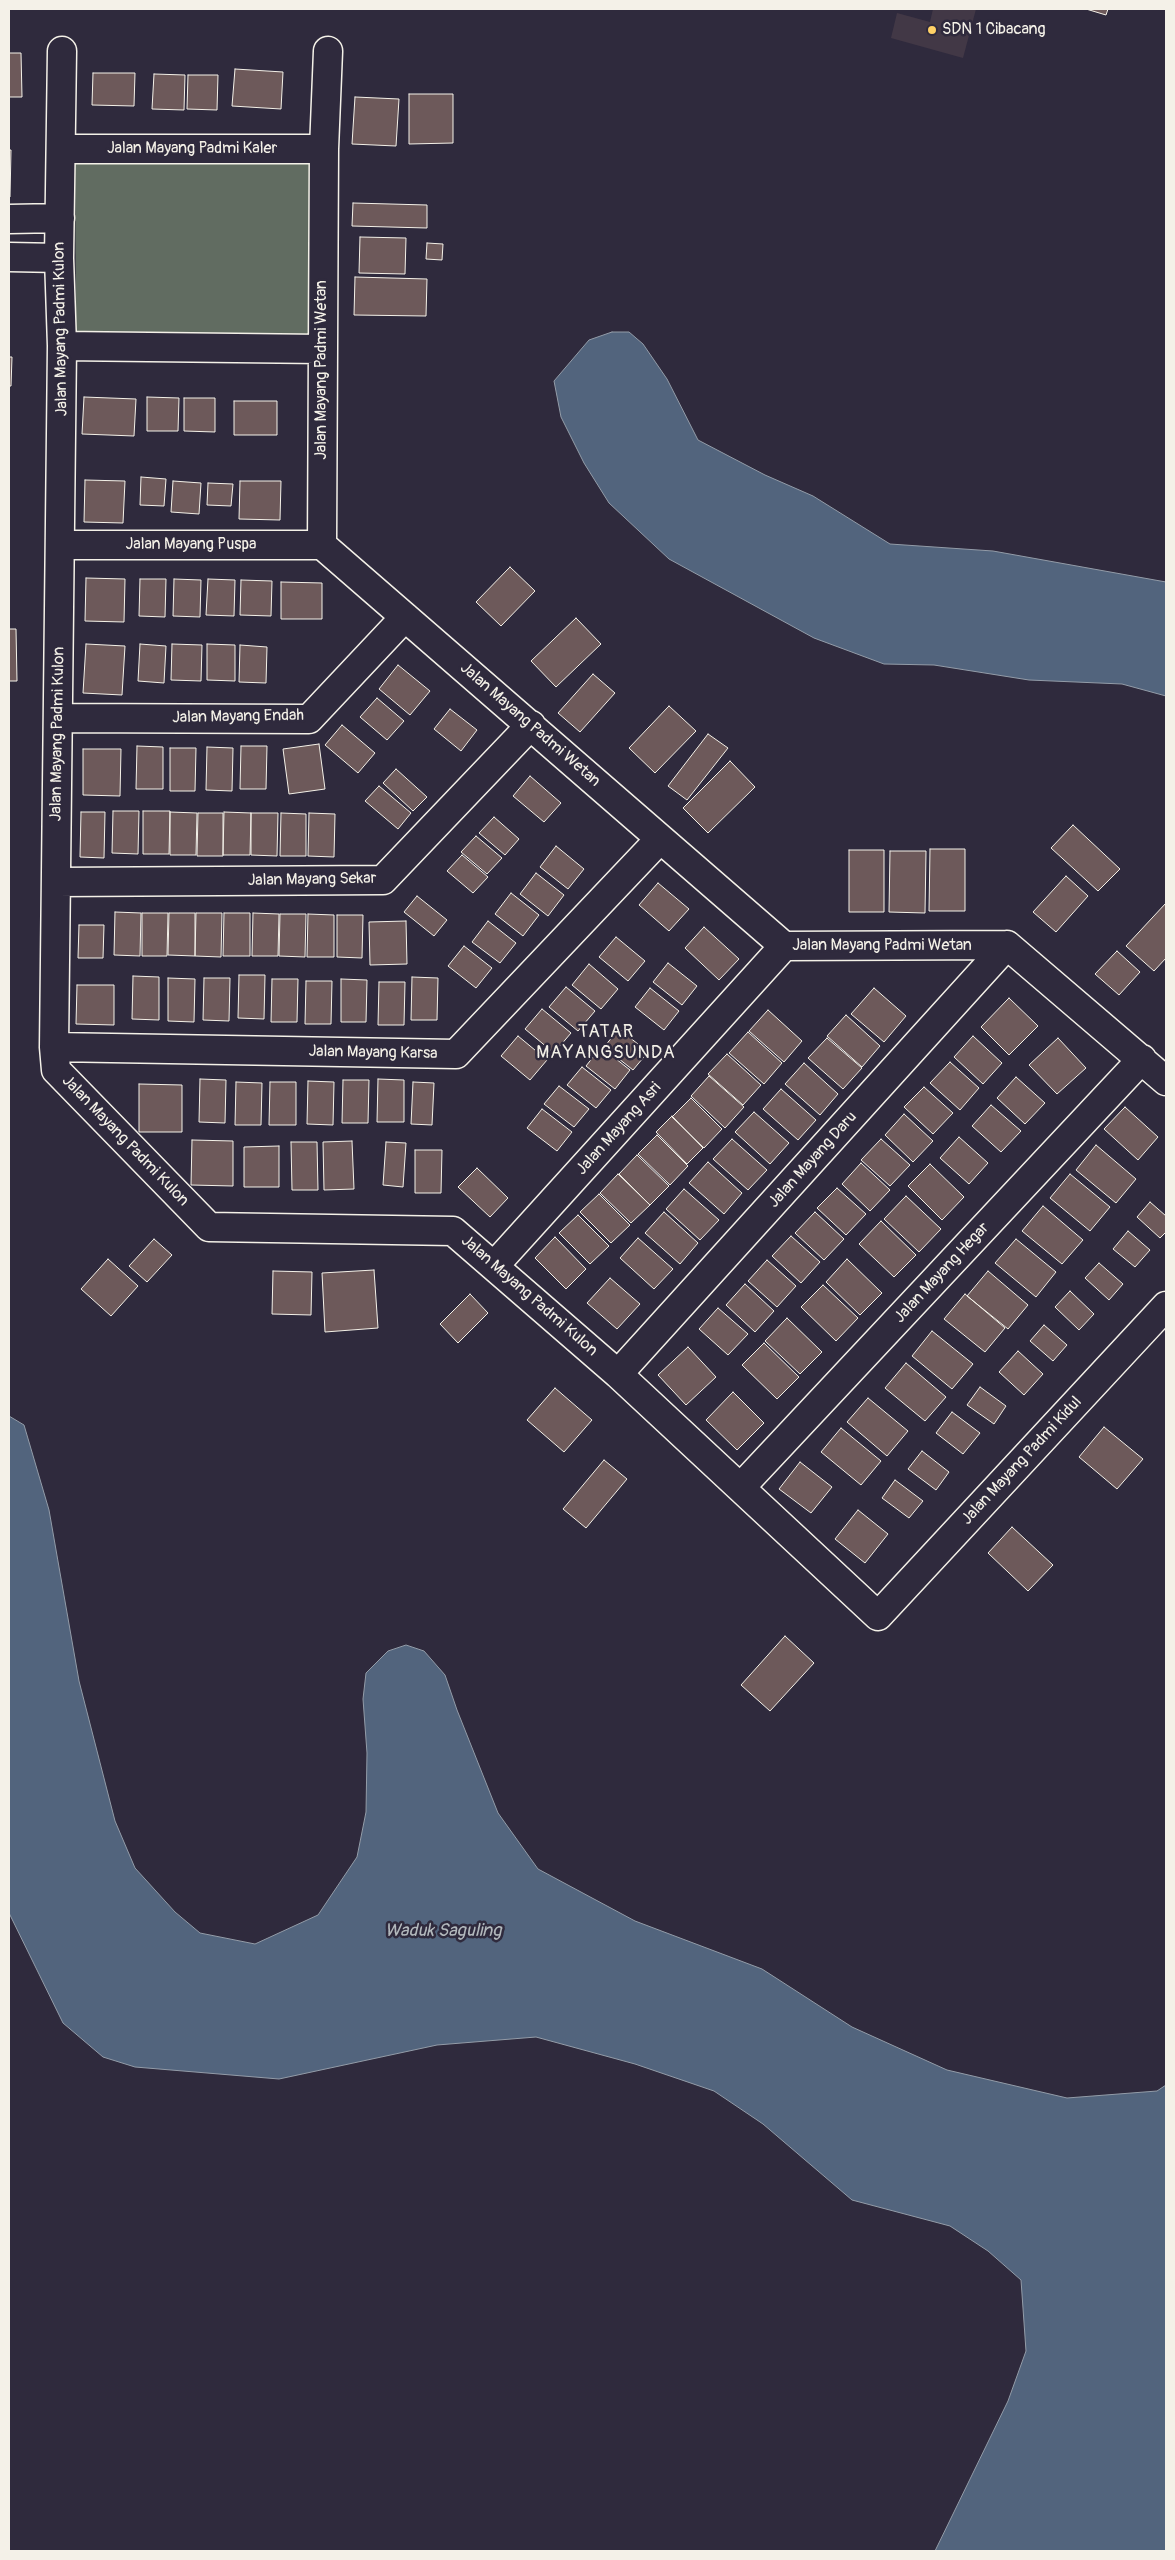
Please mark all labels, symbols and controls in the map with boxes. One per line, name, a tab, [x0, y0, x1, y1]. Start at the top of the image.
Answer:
place label: SDN 1 Cibacang	[942, 20, 1046, 40]
marker: SDN 1 Cibacang	[926, 24, 938, 36]
street label: Jalan Mayang Padmi Kaler	[107, 139, 277, 159]
street label: Jalan Mayang Padmi Kulon	[50, 241, 72, 417]
street label: Jalan Mayang Padmi Wetan	[312, 280, 332, 460]
street label: Jalan Mayang Puspa	[126, 535, 256, 555]
street label: Jalan Mayang Padmi Kulon	[47, 646, 69, 822]
street label: Jalan Mayang Padmi Wetan	[456, 659, 604, 791]
street label: Jalan Mayang Endah	[172, 706, 304, 728]
street label: Jalan Mayang Sekar	[247, 869, 377, 891]
street label: Jalan Mayang Padmi Wetan	[792, 936, 972, 956]
district label: TATAR MAYANGSUNDA	[535, 1021, 677, 1064]
street label: Jalan Mayang Karsa	[308, 1042, 438, 1064]
street label: Jalan Mayang Padmi Kulon	[57, 1071, 193, 1211]
street label: Jalan Mayang Asri	[572, 1079, 666, 1179]
street label: Jalan Mayang Daru	[765, 1108, 861, 1212]
street label: Jalan Mayang Hegar	[891, 1219, 993, 1327]
street label: Jalan Mayang Padmi Kulon	[457, 1231, 601, 1361]
street label: Jalan Mayang Padmi Kidul	[958, 1393, 1086, 1529]
water label: Waduk Saguling	[385, 1920, 501, 1942]

